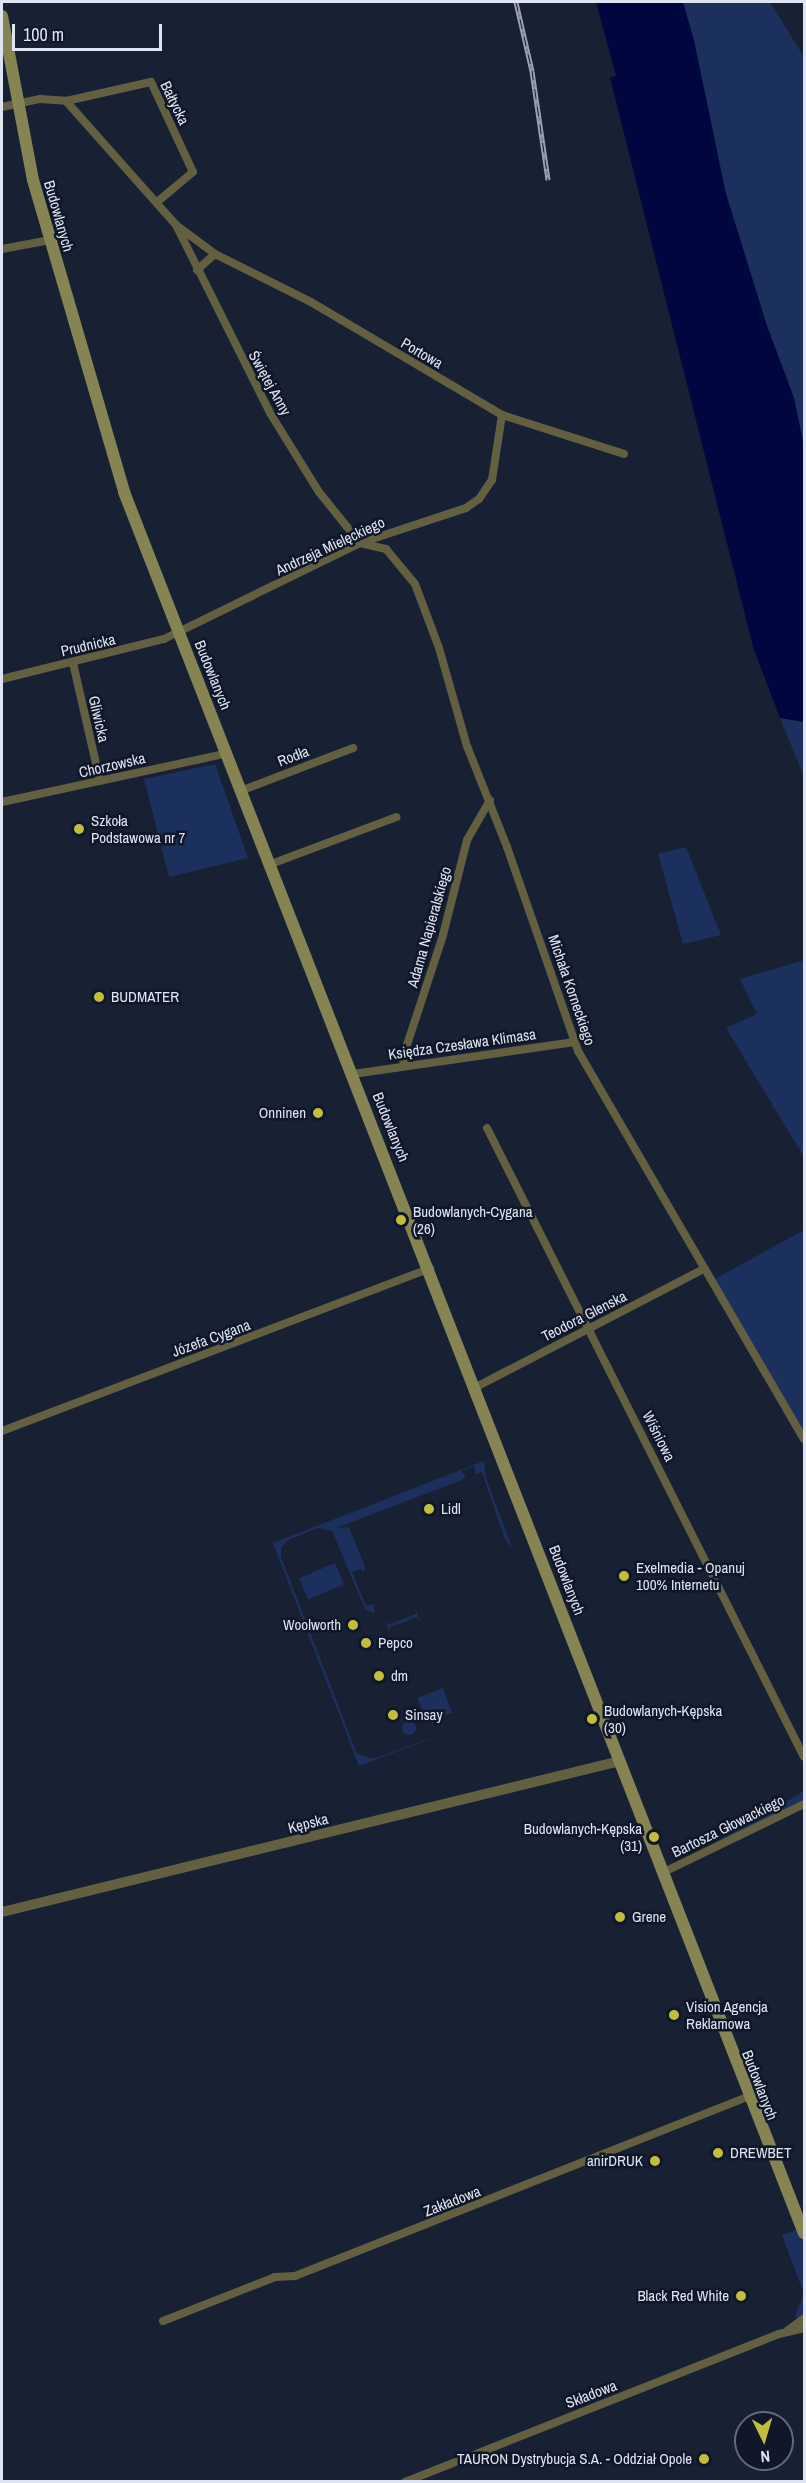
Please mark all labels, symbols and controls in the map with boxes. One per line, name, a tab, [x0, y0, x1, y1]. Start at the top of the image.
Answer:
scale bar	[15, 12, 165, 50]
text: 100 m	[23, 22, 64, 47]
street label: Bałtycka	[157, 78, 193, 128]
street label: Budowlanych	[40, 178, 78, 254]
street label: Portowa	[398, 334, 446, 372]
street label: Świętej Anny	[245, 347, 295, 419]
street label: Andrzeja Mielęckiego	[273, 513, 387, 579]
street label: Prudnicka	[59, 630, 117, 660]
street label: Budowlanych	[191, 638, 235, 712]
street label: Gliwicka	[85, 694, 113, 744]
street label: Rodła	[275, 742, 311, 770]
street label: Chorzowska	[77, 749, 147, 781]
place label: Szkoła Podstawowa nr 7	[91, 811, 185, 846]
marker: Szkoła Podstawowa nr 7	[72, 822, 86, 836]
street label: Adama Napieralskiego	[403, 864, 455, 990]
street label: Michała Korneckiego	[545, 932, 599, 1048]
place label: BUDMATER	[111, 988, 179, 1006]
marker: BUDMATER	[92, 990, 106, 1004]
street label: Księdza Czesława Klimasa	[387, 1025, 537, 1063]
street label: Budowlanych	[369, 1090, 413, 1164]
place label: Onninen	[259, 1104, 306, 1122]
marker: Onninen	[311, 1106, 325, 1120]
place label: Budowlanych-Cygana (26)	[413, 1202, 533, 1237]
marker: Budowlanych-Cygana (26)	[394, 1213, 408, 1227]
street label: Teodora Glenska	[538, 1287, 630, 1345]
street label: Józefa Cygana	[169, 1316, 253, 1360]
street label: Wiśniowa	[639, 1408, 679, 1464]
place label: Lidl	[441, 1500, 461, 1518]
marker: Lidl	[422, 1502, 436, 1516]
street label: Budowlanych	[545, 1543, 589, 1617]
place label: Exelmedia - Opanuj 100% Internetu	[636, 1558, 745, 1593]
marker: Exelmedia - Opanuj 100% Internetu	[617, 1569, 631, 1583]
place label: Woolworth	[283, 1616, 341, 1634]
marker: Woolworth	[346, 1618, 360, 1632]
place label: Pepco	[378, 1634, 413, 1652]
marker: Pepco	[359, 1636, 373, 1650]
place label: dm	[391, 1667, 408, 1685]
marker: dm	[372, 1669, 386, 1683]
place label: Budowlanych-Kępska (30)	[604, 1701, 722, 1736]
place label: Sinsay	[405, 1706, 443, 1724]
marker: Sinsay	[386, 1708, 400, 1722]
marker: Budowlanych-Kępska (30)	[585, 1712, 599, 1726]
street label: Bartosza Głowackiego	[669, 1791, 787, 1861]
street label: Kępska	[286, 1809, 330, 1837]
place label: Budowlanych-Kępska (31)	[524, 1819, 642, 1854]
marker: Budowlanych-Kępska (31)	[647, 1830, 661, 1844]
place label: Grene	[632, 1908, 666, 1926]
marker: Grene	[613, 1910, 627, 1924]
place label: Vision Agencja Reklamowa	[686, 1997, 769, 2032]
marker: Vision Agencja Reklamowa	[667, 2008, 681, 2022]
street label: Budowlanych	[738, 2048, 782, 2122]
place label: DREWBET	[730, 2144, 791, 2162]
marker: DREWBET	[711, 2146, 725, 2160]
place label: anirDRUK	[587, 2152, 643, 2170]
marker: anirDRUK	[648, 2154, 662, 2168]
street label: Zakładowa	[421, 2182, 483, 2220]
place label: Black Red White	[637, 2287, 729, 2305]
marker: Black Red White	[734, 2289, 748, 2303]
street label: Składowa	[563, 2376, 619, 2412]
north arrow	[734, 2411, 794, 2471]
text: N	[760, 2446, 771, 2468]
place label: TAURON Dystrybucja S.A. - Oddział Opole	[457, 2450, 692, 2468]
marker: TAURON Dystrybucja S.A. - Oddział Opole	[697, 2452, 711, 2466]

